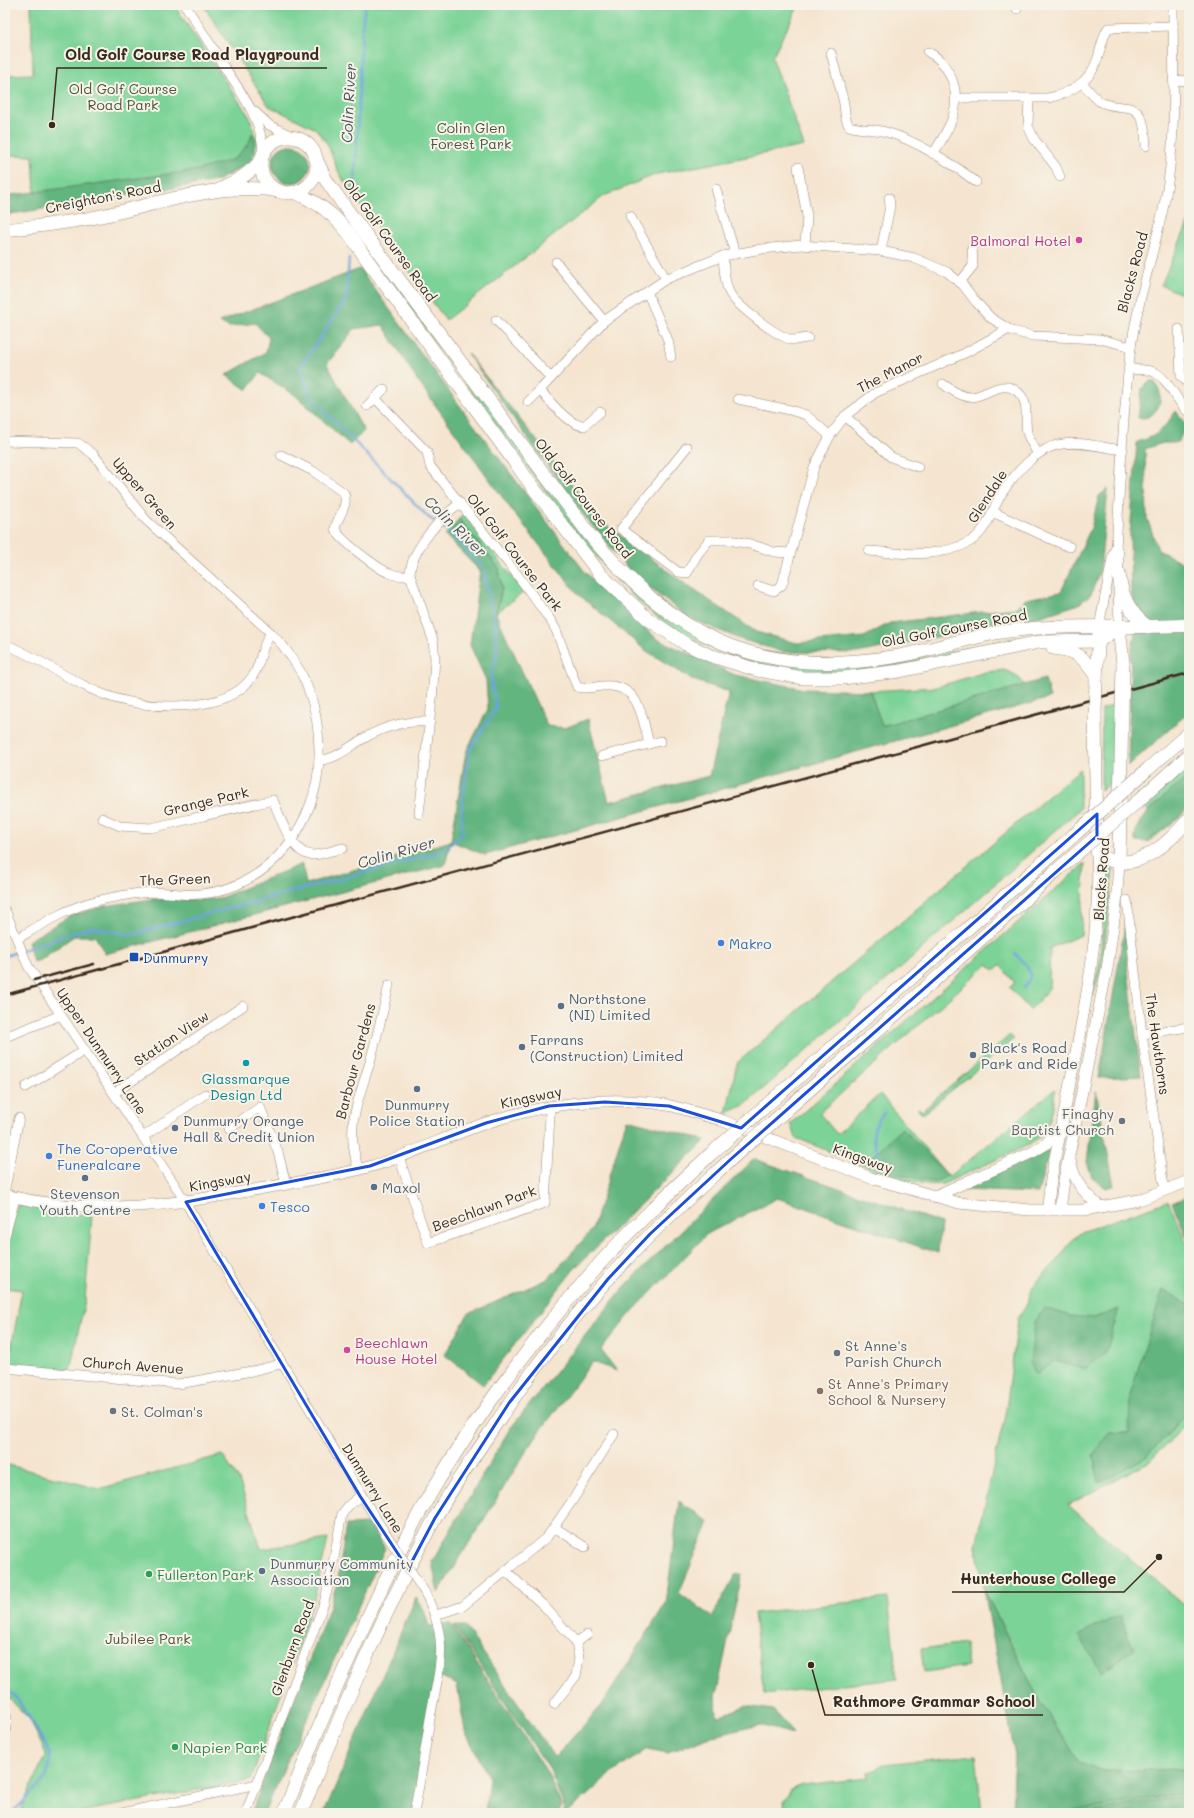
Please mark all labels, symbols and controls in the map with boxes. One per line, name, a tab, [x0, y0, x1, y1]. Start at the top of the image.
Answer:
callout: Old Golf Course Road Playground	[57, 41, 327, 68]
text: Old Golf Course Road Playground	[65, 44, 319, 64]
water label: Colin River	[336, 62, 360, 143]
park label: Old Golf Course Road Park	[69, 79, 177, 114]
park label: Colin Glen Forest Park	[430, 118, 512, 153]
street label: Old Golf Course Road	[339, 175, 441, 305]
street label: Creighton's Road	[44, 176, 163, 218]
street label: Blacks Road	[1112, 229, 1152, 314]
place label: Balmoral Hotel	[970, 231, 1071, 250]
marker: Balmoral Hotel	[1074, 235, 1084, 245]
street label: The Manor	[854, 347, 926, 397]
street label: Old Golf Course Road	[531, 434, 637, 562]
street label: Upper Green	[109, 453, 181, 533]
street label: Glendale	[963, 466, 1011, 526]
street label: Old Golf Course Park	[463, 489, 567, 615]
water label: Colin River	[420, 491, 492, 561]
street label: Old Golf Course Road	[880, 605, 1029, 651]
street label: Grange Park	[162, 782, 250, 820]
water label: Colin River	[355, 831, 438, 873]
street label: Blacks Road	[1089, 837, 1113, 921]
street label: The Green	[139, 868, 211, 890]
place label: Makro	[729, 934, 772, 953]
marker: Makro	[716, 938, 726, 948]
place label: Dunmurry	[143, 948, 208, 967]
marker: Dunmurry	[128, 951, 140, 963]
street label: Upper Dunmurry Lane	[52, 984, 152, 1118]
place label: Northstone (NI) Limited	[569, 989, 650, 1024]
street label: The Hawthorns	[1141, 992, 1175, 1096]
street label: Barbour Gardens	[330, 1001, 380, 1121]
marker: Northstone (NI) Limited	[556, 1001, 566, 1011]
street label: Station View	[130, 1006, 212, 1070]
place label: Farrans (Construction) Limited	[530, 1030, 683, 1065]
place label: Black's Road Park and Ride	[981, 1038, 1078, 1073]
marker: Farrans (Construction) Limited	[517, 1042, 527, 1052]
marker: Black's Road Park and Ride	[968, 1050, 978, 1060]
marker: Glassmarque Design Ltd	[241, 1058, 251, 1068]
place label: Glassmarque Design Ltd	[202, 1069, 290, 1104]
street label: Kingsway	[499, 1081, 563, 1113]
marker: Dunmurry Police Station	[412, 1084, 422, 1094]
place label: Dunmurry Police Station	[369, 1095, 465, 1130]
place label: Finaghy Baptist Church	[1011, 1104, 1114, 1139]
place label: Dunmurry Orange Hall & Credit Union	[183, 1111, 315, 1146]
marker: Finaghy Baptist Church	[1117, 1116, 1127, 1126]
marker: Dunmurry Orange Hall & Credit Union	[170, 1123, 180, 1133]
street label: Kingsway	[830, 1138, 896, 1178]
place label: The Co-operative Funeralcare	[57, 1139, 178, 1174]
marker: The Co-operative Funeralcare	[44, 1151, 54, 1161]
street label: Kingsway	[188, 1166, 252, 1196]
marker: Stevenson Youth Centre	[80, 1173, 90, 1183]
place label: Maxol	[382, 1178, 421, 1197]
street label: Beechlawn Park	[429, 1180, 539, 1236]
marker: Maxol	[369, 1182, 379, 1192]
place label: Stevenson Youth Centre	[39, 1184, 131, 1219]
place label: Tesco	[270, 1197, 310, 1216]
marker: Tesco	[257, 1201, 267, 1211]
place label: Beechlawn House Hotel	[355, 1333, 438, 1368]
place label: St Anne's Parish Church	[845, 1336, 942, 1371]
marker: Beechlawn House Hotel	[342, 1345, 352, 1355]
marker: St Anne's Parish Church	[832, 1348, 842, 1358]
street label: Church Avenue	[82, 1352, 184, 1378]
place label: St Anne's Primary School & Nursery	[828, 1374, 949, 1409]
marker: St Anne's Primary School & Nursery	[815, 1386, 825, 1396]
place label: St. Colman's	[121, 1402, 203, 1421]
marker: St. Colman's	[108, 1406, 118, 1416]
street label: Dunmurry Lane	[338, 1440, 408, 1536]
place label: Dunmurry Community Association	[270, 1554, 413, 1589]
place label: Fullerton Park	[157, 1565, 254, 1584]
callout: Hunterhouse College	[952, 1565, 1124, 1592]
marker: Dunmurry Community Association	[257, 1566, 267, 1576]
text: Hunterhouse College	[960, 1568, 1116, 1588]
marker: Fullerton Park	[144, 1569, 154, 1579]
street label: Glenburn Road	[266, 1597, 318, 1699]
park label: Jubilee Park	[105, 1629, 191, 1648]
callout: Rathmore Grammar School	[825, 1688, 1043, 1715]
text: Rathmore Grammar School	[833, 1691, 1035, 1711]
place label: Napier Park	[183, 1738, 267, 1757]
marker: Napier Park	[170, 1742, 180, 1752]

